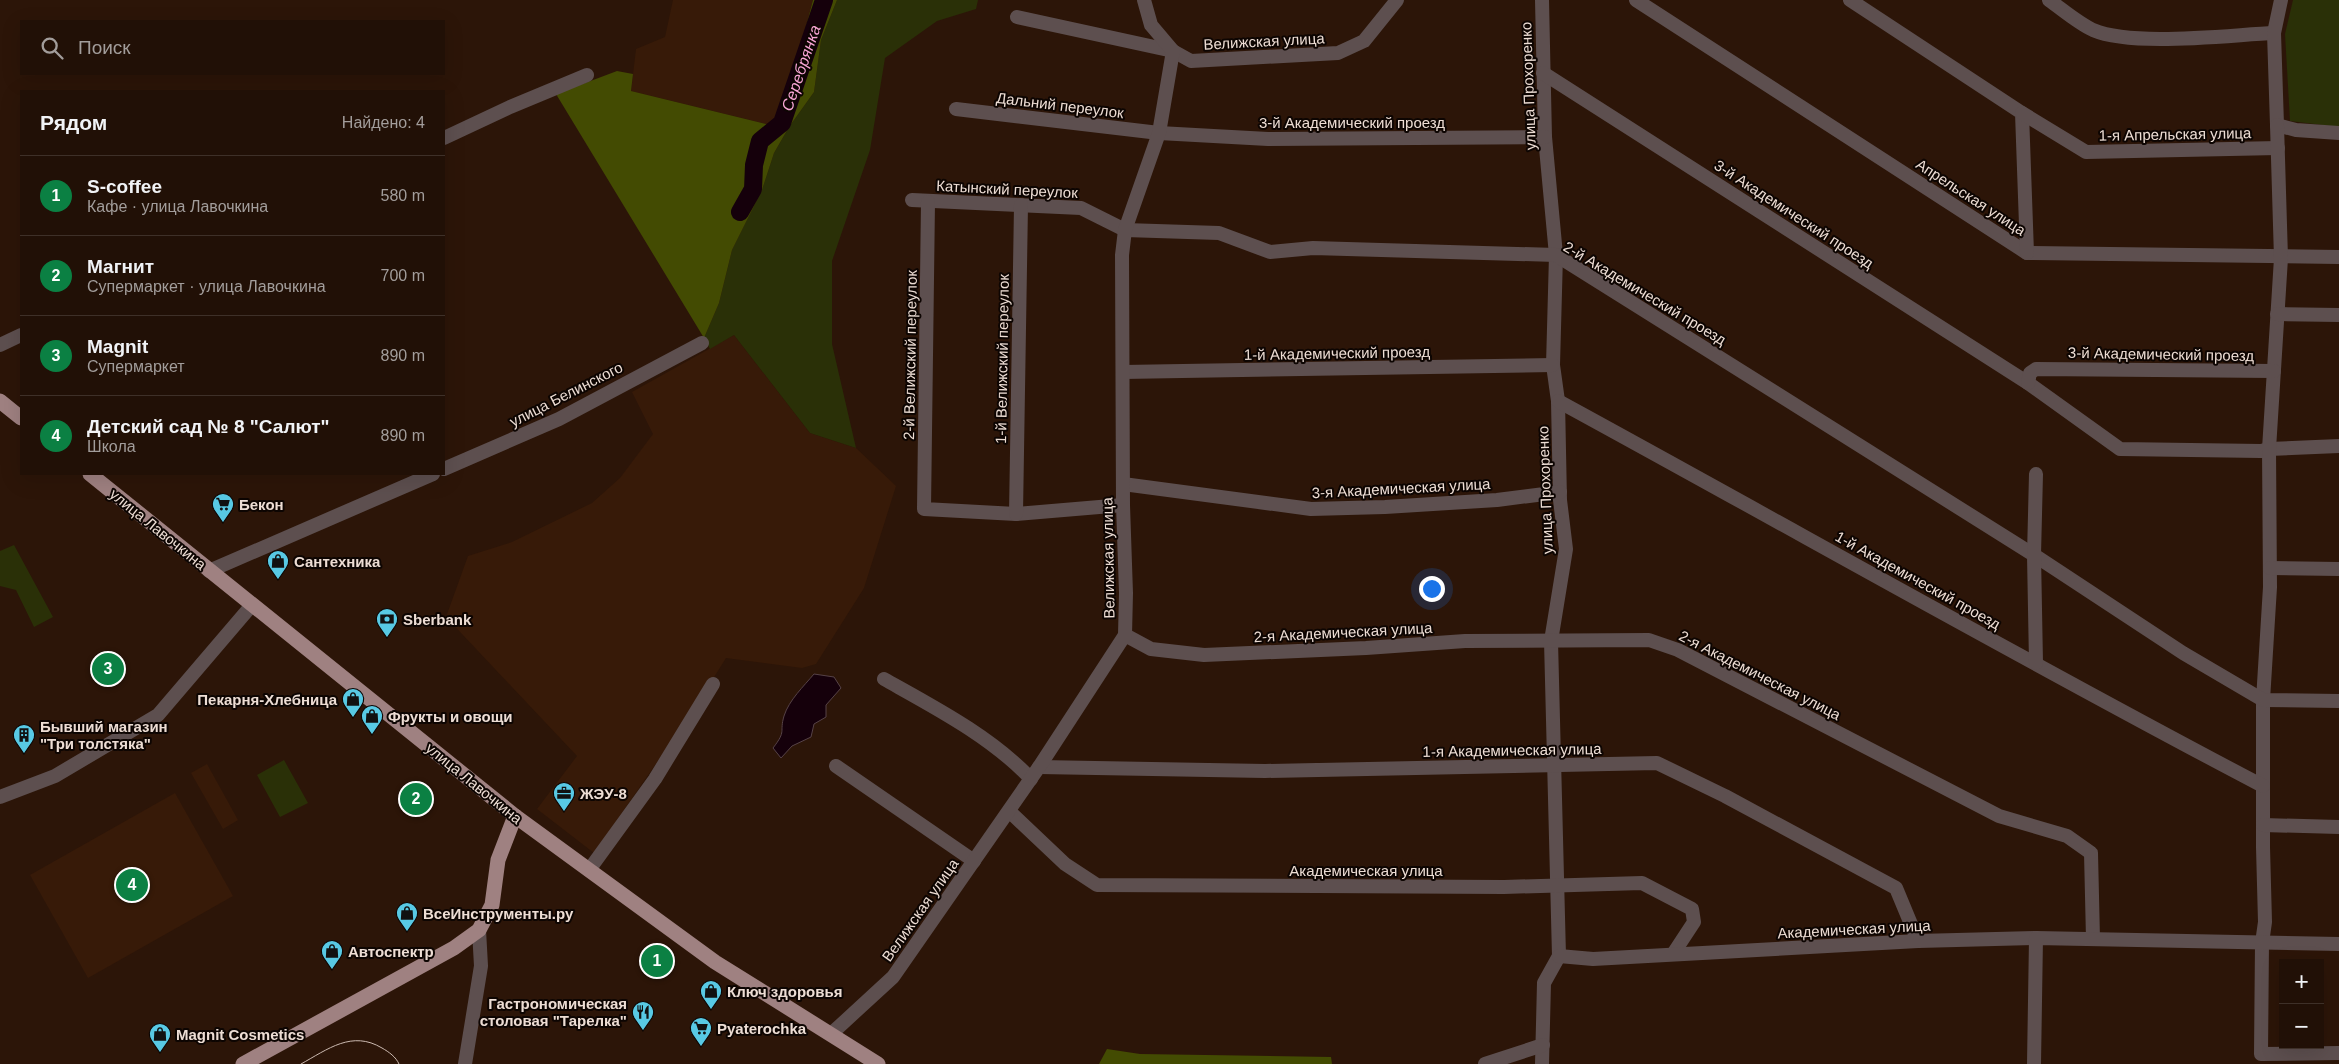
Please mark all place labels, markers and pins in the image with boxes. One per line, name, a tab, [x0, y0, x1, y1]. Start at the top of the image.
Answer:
supermarket icon: Бекон	[211, 492, 235, 523]
place label: Бекон	[239, 496, 284, 513]
shop icon: Сантехника	[266, 549, 290, 580]
place label: Сантехника	[294, 553, 381, 570]
bank icon: Sberbank	[375, 607, 399, 638]
place label: Sberbank	[403, 611, 472, 628]
pin: 3	[92, 650, 124, 688]
shop icon: Пекарня-Хлебница	[341, 687, 365, 718]
place label: Пекарня-Хлебница	[197, 691, 338, 708]
shop icon: Фрукты и овощи	[360, 704, 384, 735]
place label: Фрукты и овощи	[388, 708, 513, 725]
place label: Бывший магазин "Три толстяка"	[40, 718, 168, 752]
building icon: Бывший магазин "Три толстяка"	[12, 723, 36, 754]
pin: 2	[400, 780, 432, 818]
office icon: ЖЭУ-8	[552, 781, 576, 812]
place label: ЖЭУ-8	[579, 785, 627, 802]
pin: 4	[116, 866, 148, 904]
shop icon: ВсеИнструменты.ру	[395, 901, 419, 932]
place label: ВсеИнструменты.ру	[423, 905, 574, 922]
shop icon: Автоспектр	[320, 939, 344, 970]
pin: 1	[641, 942, 673, 980]
place label: Автоспектр	[348, 943, 434, 960]
shop icon: Ключ здоровья	[699, 979, 723, 1010]
place label: Ключ здоровья	[727, 983, 842, 1000]
place label: Гастрономическая столовая "Тарелка"	[480, 995, 627, 1029]
restaurant icon: Гастрономическая столовая "Тарелка"	[631, 1000, 655, 1031]
supermarket icon: Pyaterochka	[689, 1016, 713, 1047]
place label: Pyaterochka	[717, 1020, 807, 1037]
shop icon: Magnit Cosmetics	[148, 1022, 172, 1053]
place label: Magnit Cosmetics	[176, 1026, 304, 1043]

